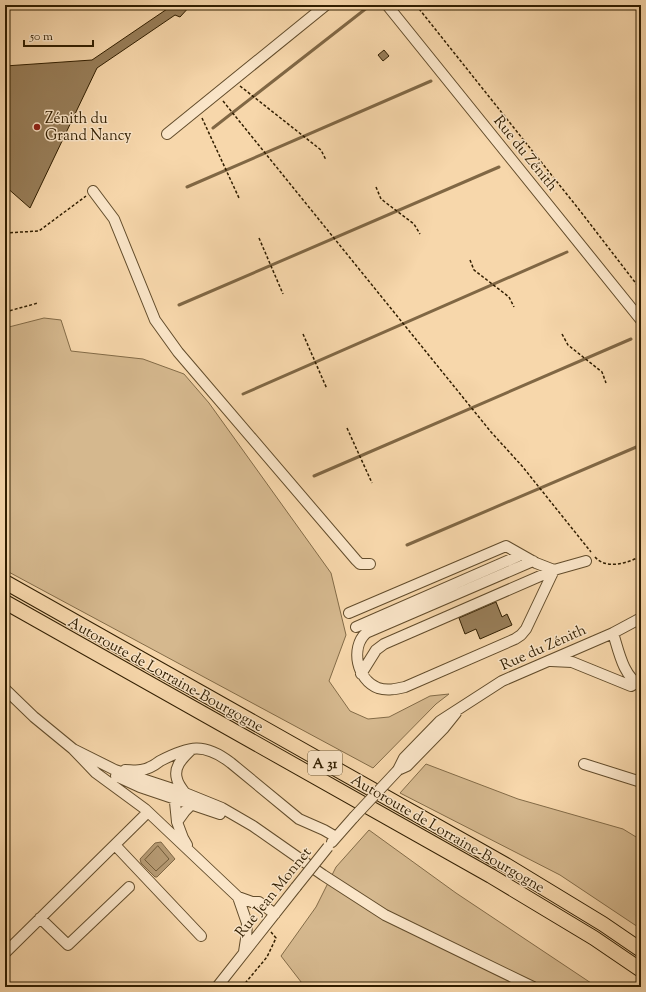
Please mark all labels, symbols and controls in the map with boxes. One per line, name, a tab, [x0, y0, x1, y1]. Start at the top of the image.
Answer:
scale bar	[24, 22, 93, 48]
text: 50 m	[29, 28, 53, 46]
place label: Zénith du Grand Nancy	[45, 109, 132, 147]
street label: Rue du Zénith	[488, 112, 562, 196]
marker: Zénith du Grand Nancy	[32, 122, 42, 132]
street label: Autoroute de Lorraine-Bourgogne	[64, 613, 267, 738]
street label: Rue du Zénith	[497, 620, 590, 677]
road number: A 31	[308, 751, 342, 775]
street label: Autoroute de Lorraine-Bourgogne	[346, 770, 548, 899]
street label: Rue Jean Monnet	[231, 843, 317, 943]

